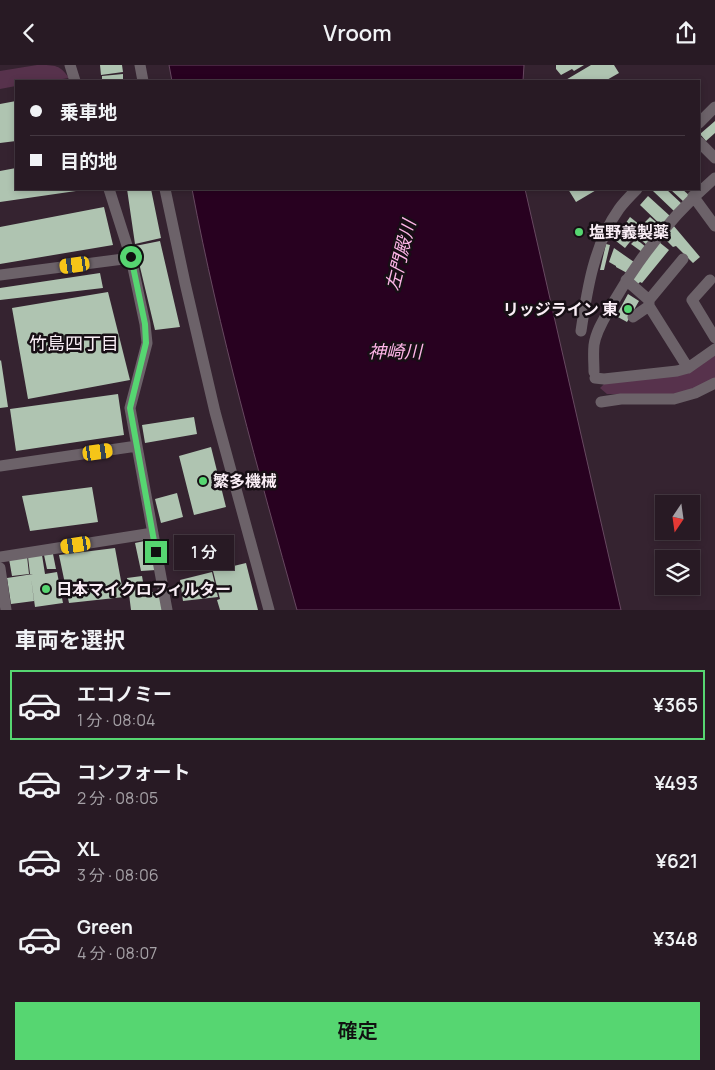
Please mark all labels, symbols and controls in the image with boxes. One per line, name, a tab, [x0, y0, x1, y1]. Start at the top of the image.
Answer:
text: Vroom	[323, 18, 392, 48]
icon: back	[15, 19, 43, 47]
icon: share	[672, 19, 700, 47]
text: 乗車地	[60, 99, 117, 125]
text: 目的地	[60, 148, 117, 174]
water label: 左門殿川	[380, 215, 421, 293]
place label: 塩野義製薬	[589, 221, 669, 243]
marker: 塩野義製薬	[573, 226, 585, 238]
route start	[120, 246, 142, 268]
car	[59, 255, 90, 275]
place label: リッジライン 東	[503, 298, 618, 320]
marker: リッジライン 東	[622, 303, 634, 315]
district label: 竹島四丁目	[29, 331, 119, 355]
water label: 神崎川	[368, 339, 424, 363]
car	[82, 442, 113, 462]
place label: 繁多機械	[213, 470, 277, 492]
marker: 繁多機械	[197, 475, 209, 487]
north arrow	[655, 495, 700, 540]
map controls	[655, 495, 700, 595]
car	[60, 535, 91, 555]
callout: 1 分	[174, 535, 234, 569]
route end	[145, 541, 167, 563]
text: 1 分	[191, 541, 217, 563]
button: layers	[655, 550, 700, 595]
place label: 日本マイクロフィルター	[56, 578, 231, 600]
marker: 日本マイクロフィルター	[40, 583, 52, 595]
text: 車両を選択	[15, 625, 125, 655]
text: エコノミー	[77, 681, 172, 707]
icon: car	[17, 683, 62, 728]
text: ¥365	[653, 692, 698, 718]
text: 1 分 · 08:04	[77, 709, 156, 731]
text: コンフォート	[77, 759, 190, 785]
icon: car	[17, 761, 62, 806]
text: ¥493	[654, 770, 698, 796]
text: 2 分 · 08:05	[77, 787, 158, 809]
text: XL	[77, 836, 100, 862]
icon: car	[17, 839, 62, 884]
text: ¥621	[656, 848, 698, 874]
text: 3 分 · 08:06	[77, 864, 159, 886]
text: Green	[77, 914, 133, 940]
icon: car	[17, 917, 62, 962]
text: ¥348	[653, 926, 698, 952]
text: 4 分 · 08:07	[77, 942, 157, 964]
button: 確定	[15, 1002, 700, 1060]

